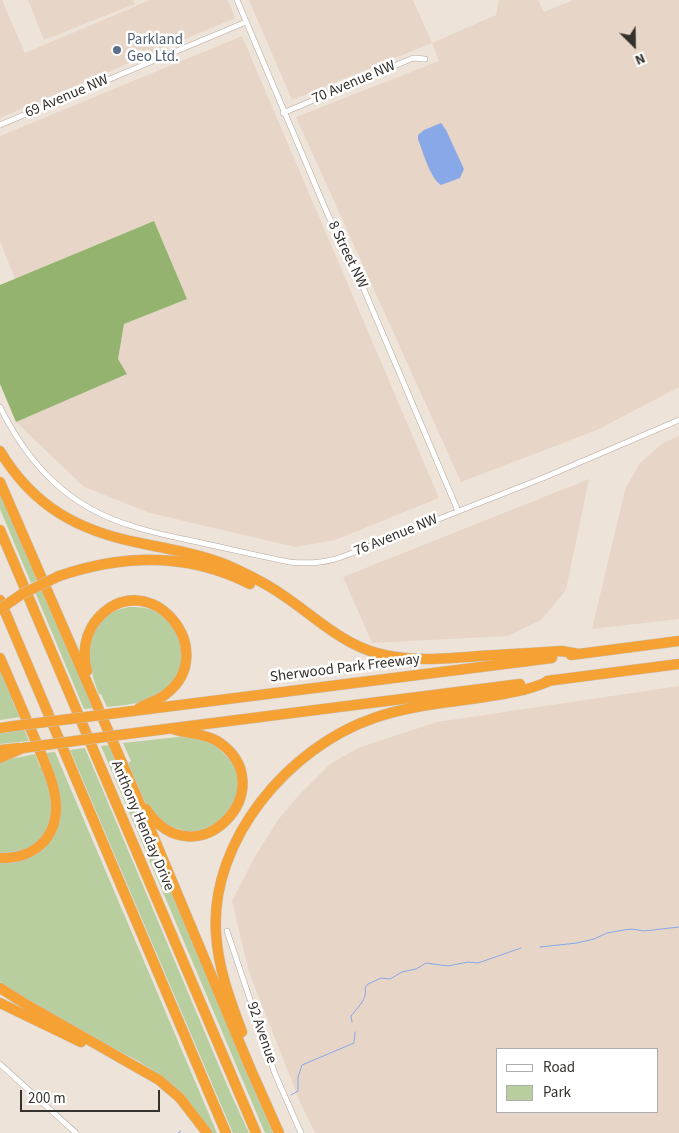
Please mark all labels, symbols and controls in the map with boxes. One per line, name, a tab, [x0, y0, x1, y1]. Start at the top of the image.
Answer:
north arrow	[609, 20, 659, 70]
place label: Parkland Geo Ltd.	[127, 32, 183, 67]
marker: Parkland Geo Ltd.	[111, 44, 123, 56]
text: N	[632, 48, 648, 70]
street label: 70 Avenue NW	[310, 57, 398, 109]
street label: 69 Avenue NW	[23, 71, 111, 123]
street label: 8 Street NW	[323, 218, 371, 292]
street label: 76 Avenue NW	[352, 511, 440, 561]
street label: Sherwood Park Freeway	[269, 651, 421, 687]
street label: Anthony Henday Drive	[106, 758, 178, 894]
street label: 92 Avenue	[242, 1000, 280, 1066]
legend	[497, 1048, 659, 1113]
text: Road	[543, 1057, 575, 1078]
scale bar	[22, 1080, 162, 1112]
text: Park	[543, 1082, 571, 1103]
text: 200 m	[28, 1088, 66, 1109]

